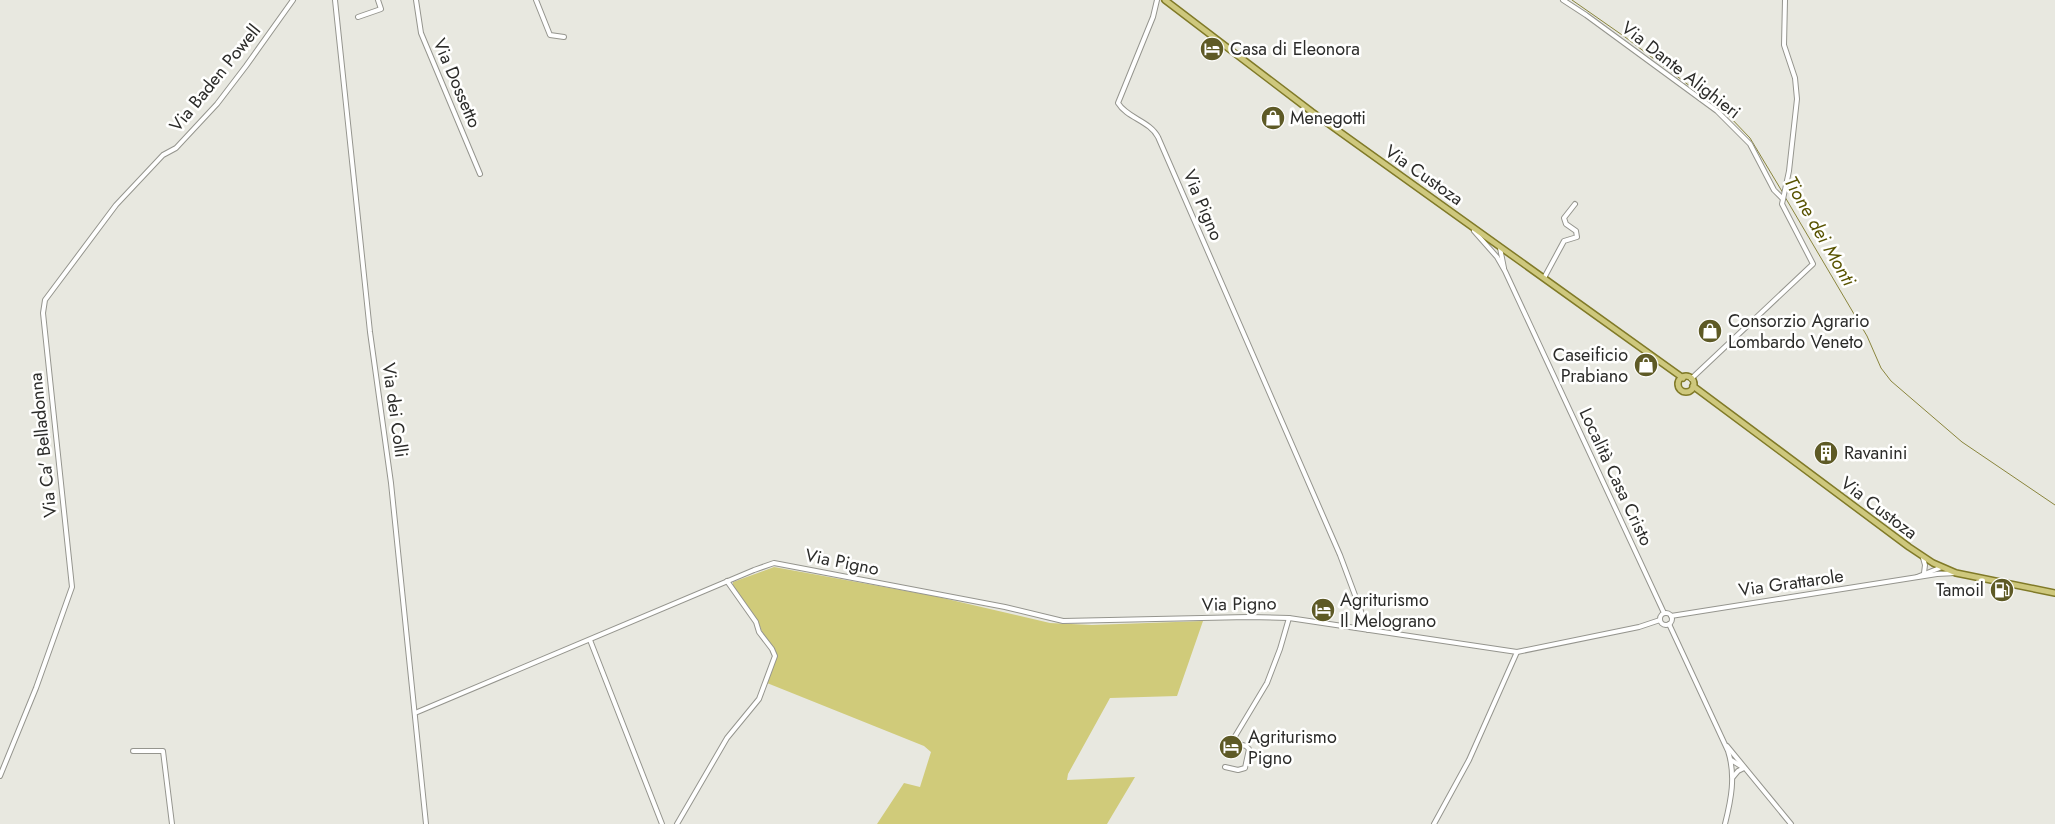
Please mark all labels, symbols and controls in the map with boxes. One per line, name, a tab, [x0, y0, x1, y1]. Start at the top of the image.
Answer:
street label: Via Dante Alighieri	[1616, 15, 1746, 125]
street label: Via Baden Powell	[163, 18, 267, 138]
street label: Via Dossetto	[426, 34, 488, 132]
hotel icon: Casa di Eleonora	[1199, 36, 1225, 62]
place label: Casa di Eleonora	[1230, 36, 1360, 62]
shop icon: Menegotti	[1260, 105, 1286, 131]
place label: Menegotti	[1290, 105, 1366, 131]
street label: Via Custoza	[1379, 138, 1469, 212]
street label: Via Pigno	[1176, 166, 1230, 245]
water label: Tione dei Monti	[1778, 171, 1863, 292]
place label: Consorzio Agrario Lombardo Veneto	[1728, 308, 1869, 355]
shop icon: Consorzio Agrario Lombardo Veneto	[1697, 318, 1723, 344]
place label: Caseificio Prabiano	[1553, 342, 1628, 389]
shop icon: Caseificio Prabiano	[1633, 352, 1659, 378]
street label: Via dei Colli	[375, 361, 415, 459]
street label: Via Ca' Belladonna	[22, 371, 64, 519]
street label: Località Casa Cristo	[1573, 404, 1659, 550]
building icon: Ravanini	[1813, 440, 1839, 466]
place label: Ravanini	[1844, 440, 1908, 466]
street label: Via Custoza	[1835, 470, 1923, 546]
street label: Via Pigno	[803, 542, 881, 582]
street label: Via Grattarole	[1737, 563, 1845, 603]
place label: Tamoil	[1936, 577, 1984, 603]
fuel station icon: Tamoil	[1989, 577, 2015, 603]
place label: Agriturismo Il Melograno	[1340, 587, 1436, 634]
street label: Via Pigno	[1201, 590, 1277, 618]
hotel icon: Agriturismo Il Melograno	[1310, 597, 1336, 623]
place label: Agriturismo Pigno	[1248, 724, 1337, 771]
hotel icon: Agriturismo Pigno	[1218, 734, 1244, 760]

